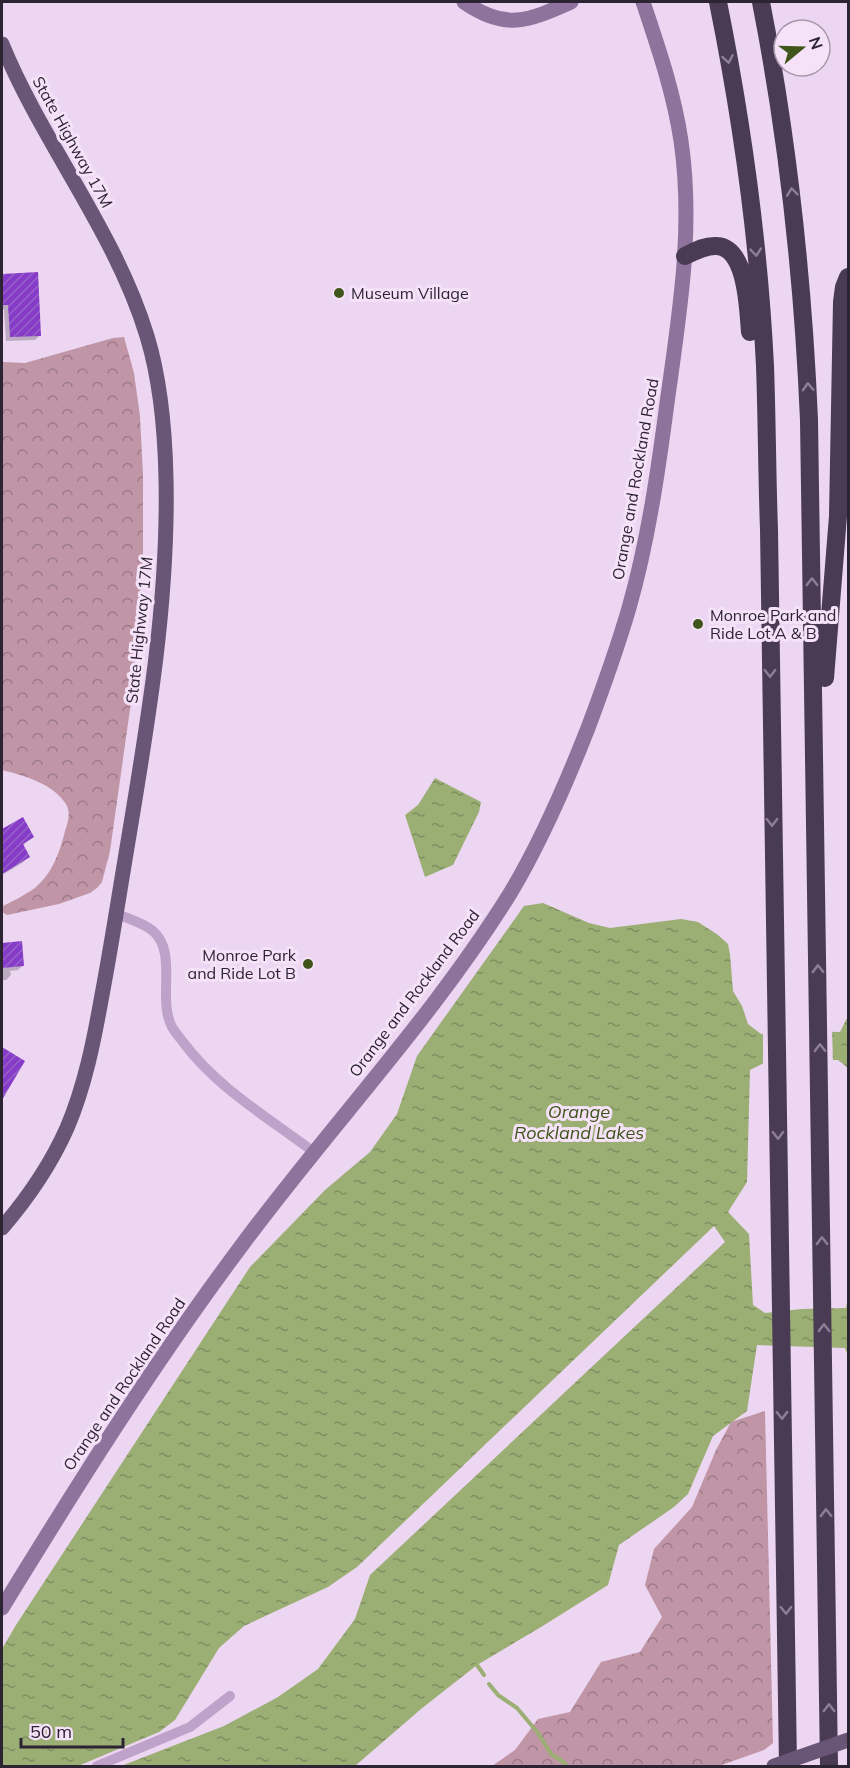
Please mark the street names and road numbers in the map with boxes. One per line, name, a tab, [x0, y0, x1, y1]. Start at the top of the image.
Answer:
street label: State Highway 17M	[29, 73, 117, 211]
street label: Orange and Rockland Road	[607, 377, 663, 581]
street label: State Highway 17M	[121, 556, 157, 704]
street label: Orange and Rockland Road	[345, 905, 483, 1081]
street label: Orange and Rockland Road	[59, 1294, 189, 1474]

